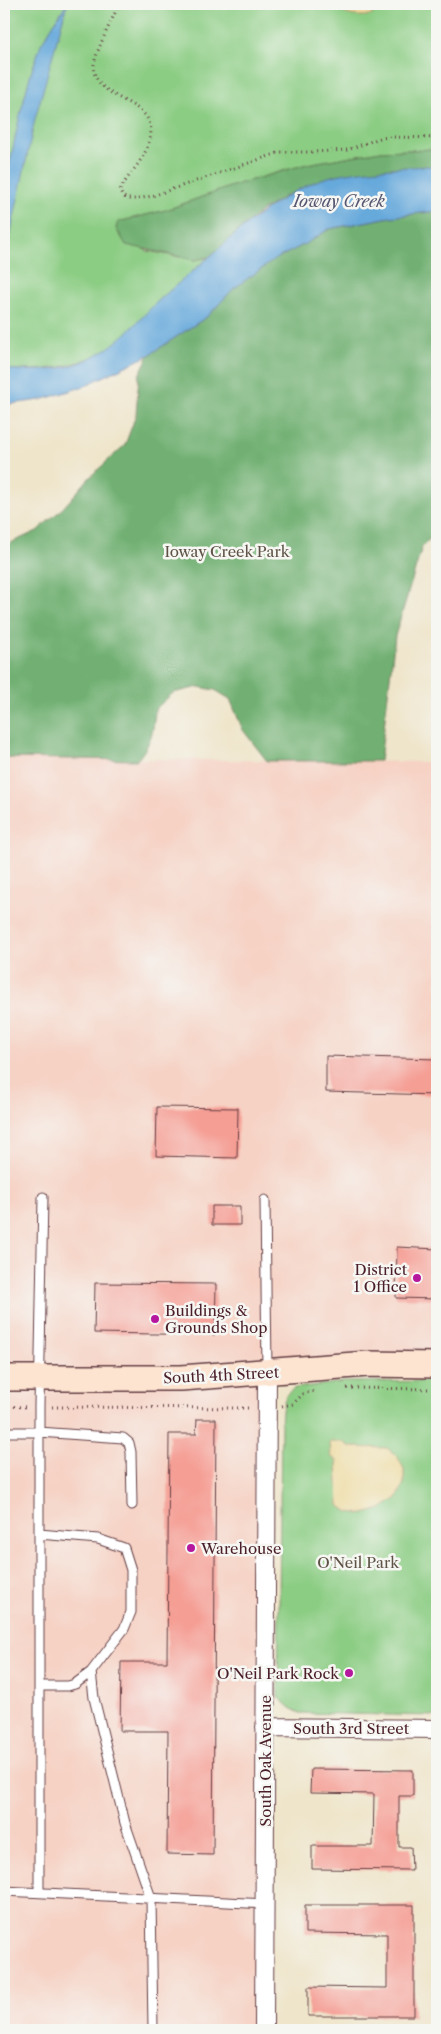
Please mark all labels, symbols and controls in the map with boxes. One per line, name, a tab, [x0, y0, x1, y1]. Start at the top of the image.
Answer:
water label: Ioway Creek	[291, 191, 386, 211]
park label: Ioway Creek Park	[165, 542, 291, 561]
place label: District 1 Office	[354, 1260, 408, 1296]
marker: District 1 Office	[411, 1272, 423, 1284]
place label: Buildings & Grounds Shop	[165, 1301, 268, 1337]
marker: Buildings & Grounds Shop	[149, 1313, 161, 1325]
street label: South 4th Street	[163, 1362, 280, 1388]
place label: Warehouse	[200, 1539, 281, 1558]
marker: Warehouse	[185, 1542, 197, 1554]
park label: O'Neil Park	[317, 1553, 400, 1572]
place label: O'Neil Park Rock	[217, 1664, 340, 1683]
marker: O'Neil Park Rock	[343, 1667, 355, 1679]
street label: South Oak Avenue	[256, 1695, 275, 1827]
street label: South 3rd Street	[293, 1719, 410, 1738]

